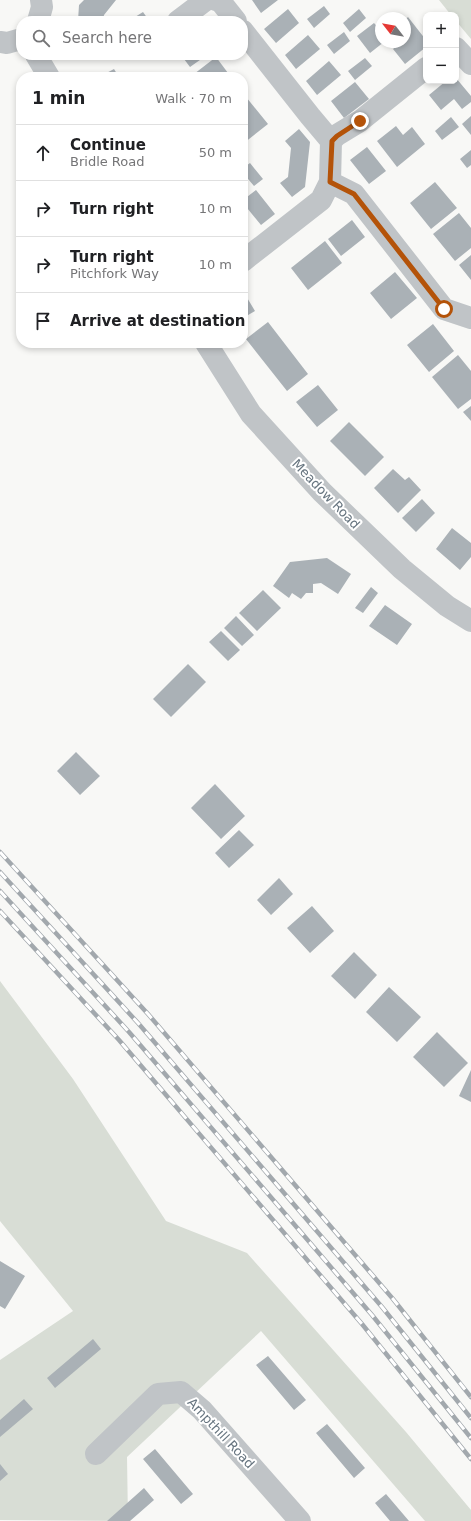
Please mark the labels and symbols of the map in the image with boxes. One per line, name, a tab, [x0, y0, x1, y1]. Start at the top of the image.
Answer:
north arrow	[375, 12, 411, 48]
route end	[351, 112, 369, 130]
route start	[435, 300, 453, 318]
street label: Meadow Road	[289, 456, 363, 532]
street label: Ampthill Road	[185, 1395, 257, 1471]

